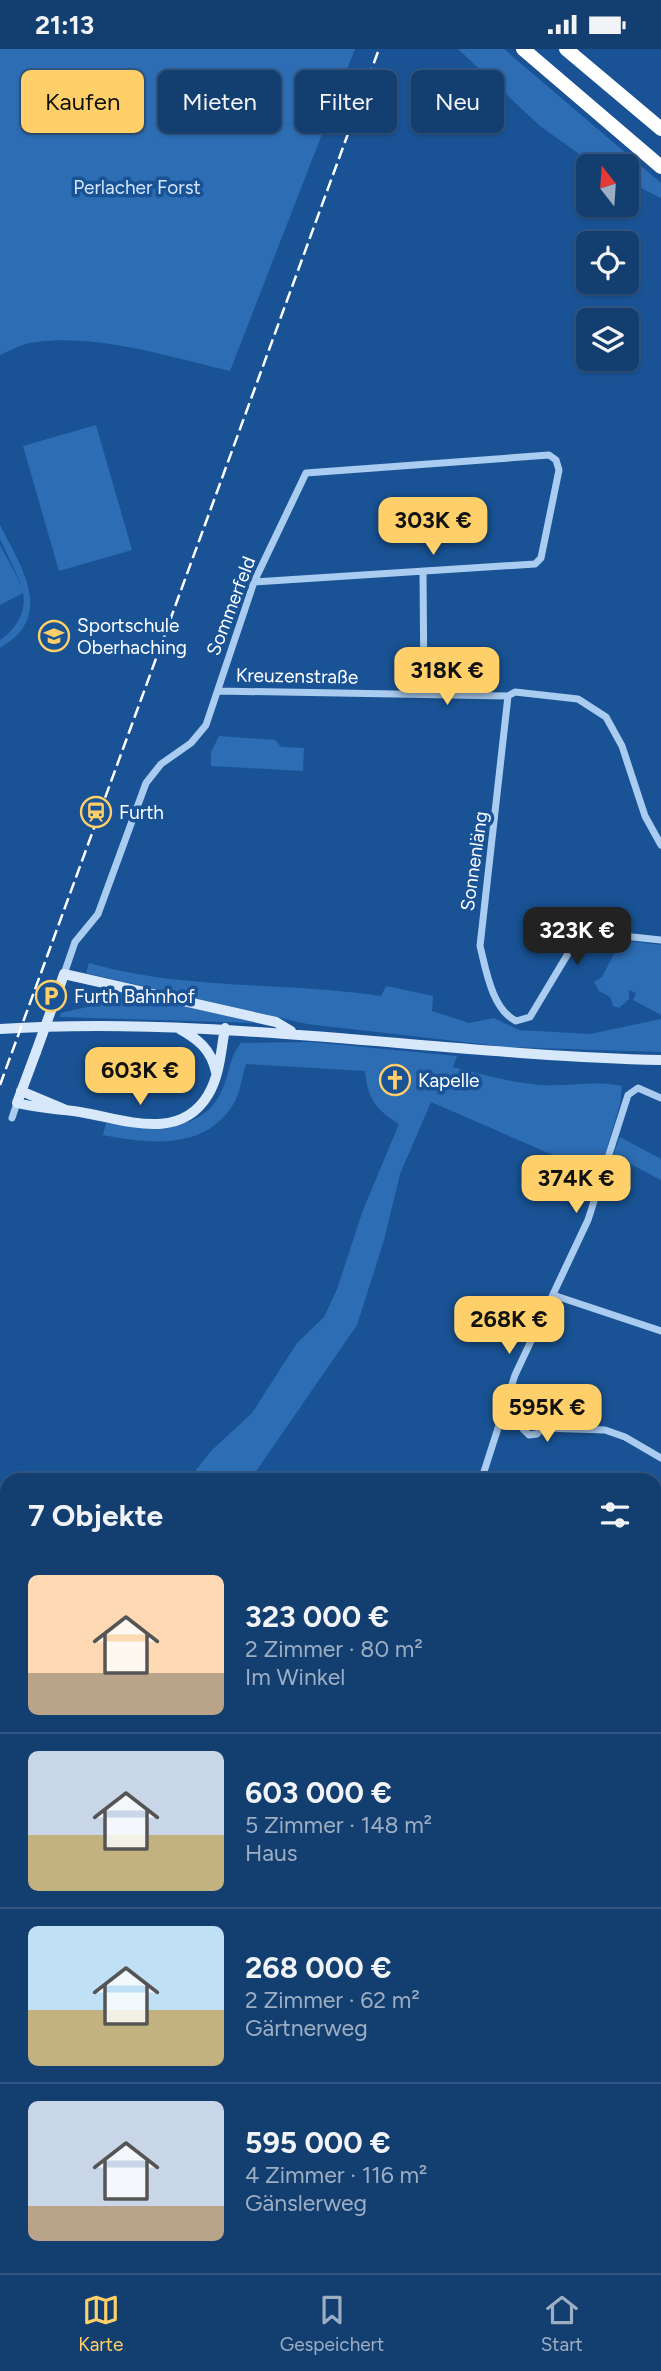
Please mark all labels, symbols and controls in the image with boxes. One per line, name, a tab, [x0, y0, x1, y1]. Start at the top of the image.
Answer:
text: 21:13	[35, 9, 94, 41]
chip: Kaufen	[21, 70, 144, 133]
chip: Mieten	[158, 70, 281, 133]
chip: Filter	[295, 70, 397, 133]
chip: Neu	[411, 70, 504, 133]
north arrow	[576, 154, 639, 217]
map controls	[576, 154, 639, 371]
park label: Perlacher Forst	[73, 176, 201, 199]
button: locate	[576, 231, 639, 294]
button: layers	[576, 308, 639, 371]
pin: 303K €	[376, 497, 490, 557]
text: 303K €	[394, 506, 472, 534]
street label: Sommerfeld	[202, 553, 260, 659]
place label: Sportschule Oberhaching	[77, 614, 187, 659]
school or university icon: Sportschule Oberhaching	[37, 619, 71, 653]
pin: 318K €	[390, 647, 504, 707]
text: 318K €	[410, 656, 484, 684]
street label: Kreuzenstraße	[236, 663, 358, 689]
station icon: Furth	[79, 795, 113, 829]
place label: Furth	[119, 801, 164, 824]
street label: Sonnenläng	[456, 810, 492, 912]
pin: 323K €	[520, 907, 634, 967]
text: 323K €	[539, 916, 615, 944]
parking icon: Furth Bahnhof	[34, 979, 68, 1013]
place label: Furth Bahnhof	[74, 985, 195, 1008]
pin: 603K €	[83, 1047, 197, 1107]
text: 603K €	[101, 1056, 179, 1084]
church icon: Kapelle	[378, 1063, 412, 1097]
place label: Kapelle	[418, 1069, 479, 1092]
pin: 374K €	[519, 1155, 633, 1215]
text: 374K €	[538, 1164, 614, 1192]
pin: 268K €	[452, 1297, 566, 1356]
text: 268K €	[470, 1305, 548, 1333]
pin: 595K €	[490, 1385, 604, 1444]
text: 595K €	[509, 1393, 585, 1421]
icon: filters	[596, 1496, 634, 1534]
text: 7 Objekte	[28, 1497, 163, 1534]
text: 323 000 €	[245, 1598, 389, 1635]
icon: home	[84, 1603, 168, 1687]
text: 2 Zimmer · 80 m²	[245, 1635, 423, 1663]
text: Im Winkel	[245, 1663, 345, 1691]
text: 603 000 €	[245, 1774, 392, 1811]
icon: home	[84, 1779, 168, 1863]
text: 5 Zimmer · 148 m²	[245, 1811, 432, 1839]
text: Haus	[245, 1839, 298, 1867]
text: 268 000 €	[245, 1949, 392, 1986]
icon: home	[84, 1954, 168, 2038]
text: 2 Zimmer · 62 m²	[245, 1986, 420, 2014]
text: Gärtnerweg	[245, 2014, 368, 2042]
text: 595 000 €	[245, 2124, 391, 2161]
icon: home	[84, 2129, 168, 2213]
text: 4 Zimmer · 116 m²	[245, 2161, 427, 2189]
text: Gänslerweg	[245, 2189, 367, 2217]
tab: Karte	[78, 2291, 123, 2356]
tab: Gespeichert	[280, 2291, 384, 2356]
tab: Start	[541, 2291, 583, 2356]

